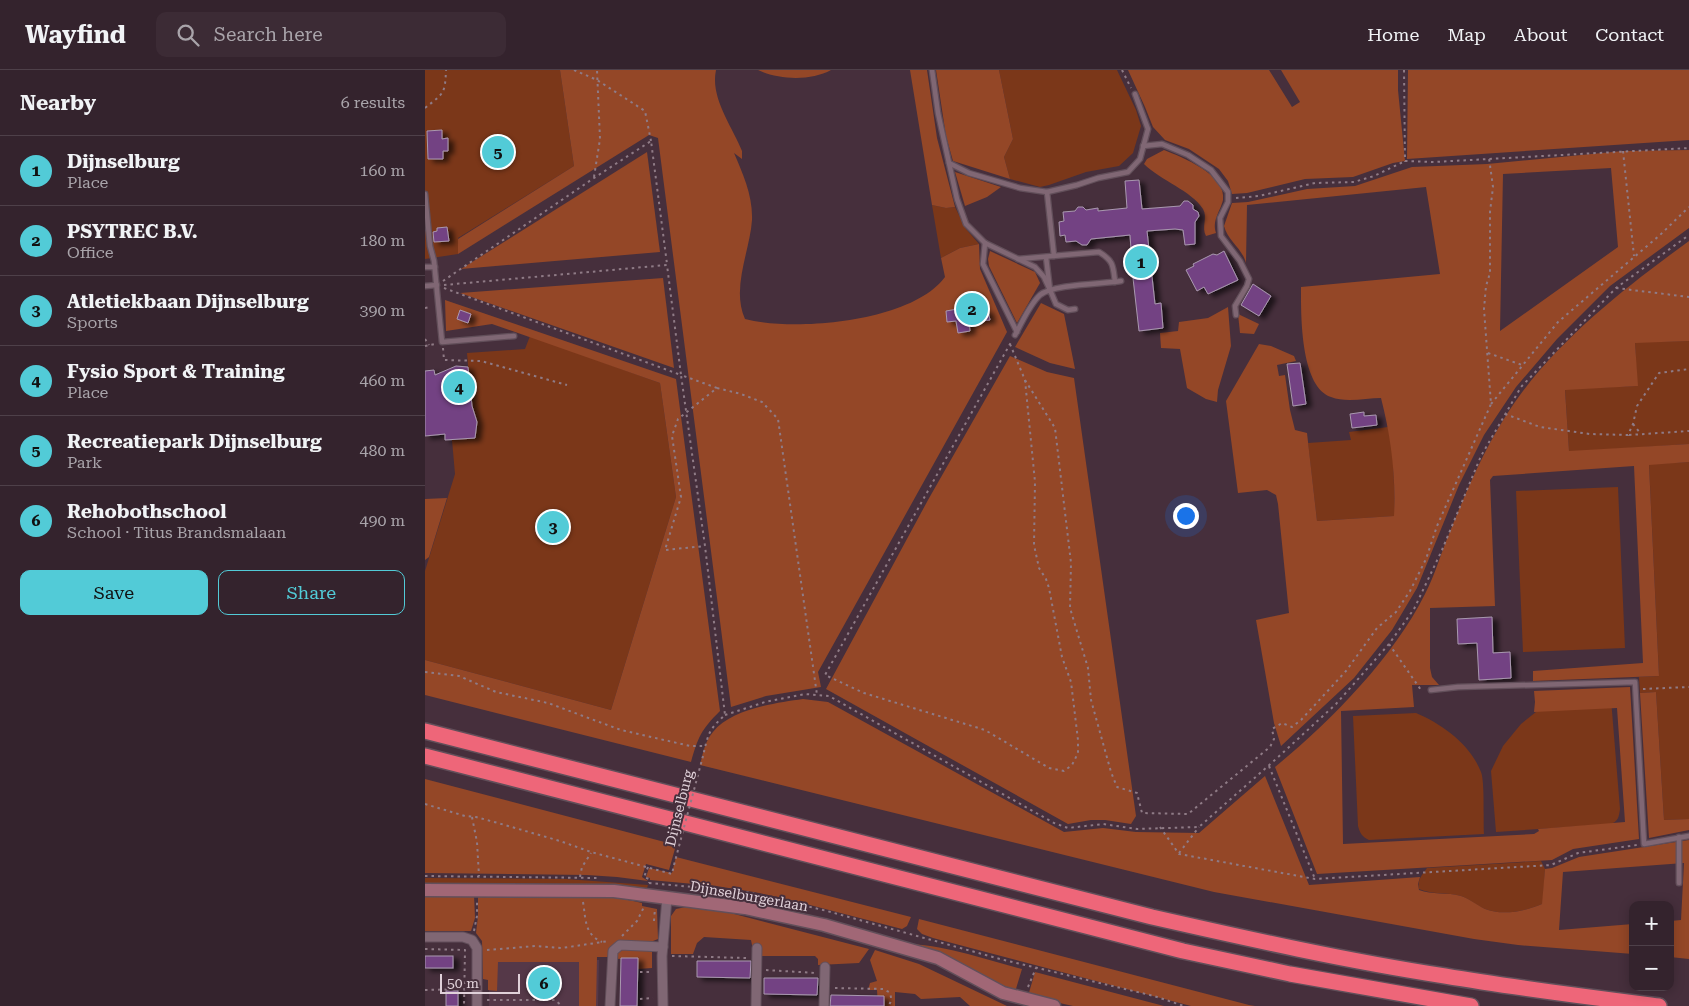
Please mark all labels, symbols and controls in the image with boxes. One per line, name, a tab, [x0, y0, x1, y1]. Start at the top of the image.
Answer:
search box	[156, 12, 506, 57]
text: Wayfind	[25, 21, 126, 49]
icon: search	[174, 21, 202, 49]
text: Search here	[214, 23, 323, 46]
text: Home	[1367, 24, 1419, 45]
text: Map	[1447, 24, 1486, 45]
text: About	[1514, 24, 1567, 45]
text: Contact	[1595, 24, 1664, 45]
text: Nearby	[20, 91, 96, 115]
text: 6 results	[341, 93, 405, 112]
pin: 5	[482, 133, 514, 171]
text: Dijnselburg	[67, 150, 180, 173]
text: 1	[32, 161, 40, 180]
text: 160 m	[359, 161, 405, 180]
text: Place	[67, 173, 108, 192]
text: PSYTREC B.V.	[67, 220, 198, 243]
text: 2	[32, 231, 40, 250]
text: 180 m	[359, 231, 405, 250]
text: Office	[67, 243, 113, 262]
pin: 1	[1125, 243, 1157, 281]
text: Atletiekbaan Dijnselburg	[67, 290, 309, 313]
pin: 2	[956, 290, 988, 328]
text: 3	[32, 301, 40, 320]
text: 390 m	[359, 301, 405, 320]
text: Sports	[67, 313, 118, 332]
text: Fysio Sport & Training	[67, 360, 285, 383]
pin: 4	[443, 368, 475, 406]
text: 4	[32, 371, 40, 390]
text: 460 m	[359, 371, 405, 390]
text: Place	[67, 383, 108, 402]
text: Recreatiepark Dijnselburg	[67, 430, 322, 453]
text: 5	[32, 441, 40, 460]
text: 480 m	[359, 441, 405, 460]
text: Park	[67, 453, 102, 472]
text: Rehobothschool	[67, 500, 226, 523]
your location	[1173, 503, 1199, 529]
pin: 3	[537, 508, 569, 546]
text: 6	[32, 511, 40, 530]
text: 490 m	[359, 511, 405, 530]
text: School · Titus Brandsmalaan	[67, 523, 286, 542]
button: Save	[20, 570, 208, 615]
button: Share	[218, 570, 405, 615]
street label: Dijnselburg	[662, 768, 696, 848]
street label: Dijnselburgerlaan	[689, 878, 809, 914]
map controls	[1629, 901, 1674, 991]
button: +	[1629, 901, 1674, 946]
button: −	[1629, 946, 1674, 991]
pin: 6	[528, 964, 560, 1002]
scale bar	[440, 971, 520, 994]
text: 50 m	[447, 975, 479, 991]

